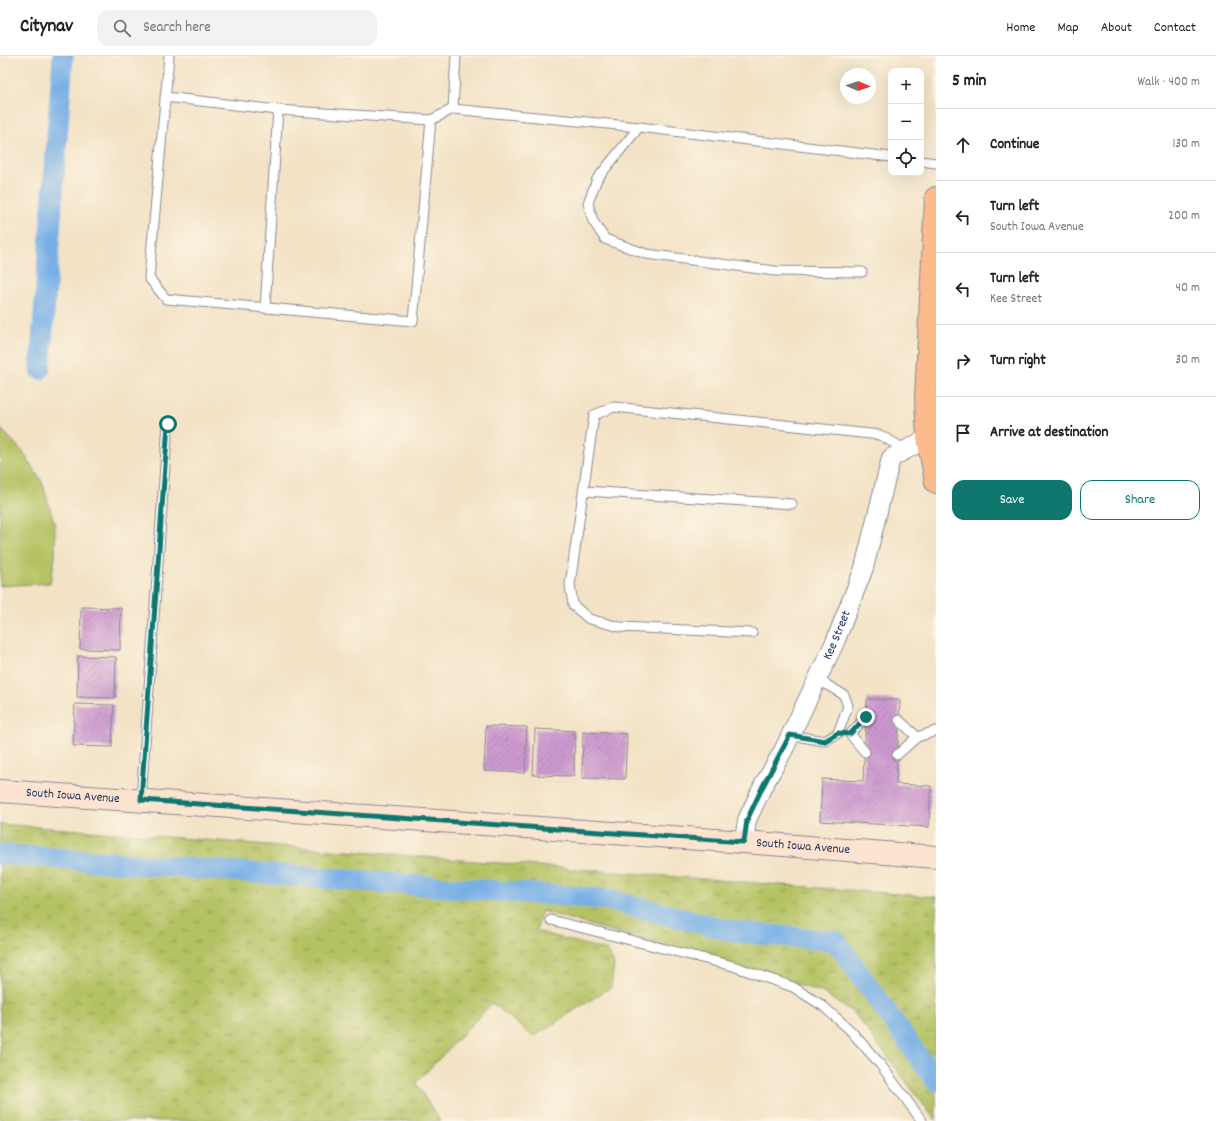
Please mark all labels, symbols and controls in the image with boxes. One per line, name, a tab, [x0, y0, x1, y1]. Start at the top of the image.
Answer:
search box	[97, 10, 377, 46]
text: Citynav	[20, 14, 73, 41]
icon: search	[111, 17, 133, 39]
text: Search here	[143, 17, 211, 39]
text: Home	[1006, 18, 1035, 38]
text: Map	[1057, 18, 1079, 38]
text: About	[1101, 18, 1132, 38]
text: Contact	[1154, 18, 1196, 38]
north arrow	[840, 68, 876, 104]
map controls	[888, 68, 924, 176]
button: +	[888, 68, 924, 104]
text: 5 min	[952, 70, 986, 94]
text: Walk · 400 m	[1138, 73, 1200, 92]
button: −	[888, 104, 924, 140]
icon: ahead	[952, 134, 974, 156]
text: Continue	[990, 134, 1039, 156]
text: 130 m	[1172, 135, 1200, 154]
button: locate	[888, 140, 924, 176]
text: Turn left	[990, 196, 1039, 218]
icon: left	[952, 206, 974, 228]
text: 200 m	[1168, 207, 1200, 226]
text: South Iowa Avenue	[990, 218, 1084, 237]
text: Turn left	[990, 268, 1039, 290]
icon: left	[952, 278, 974, 300]
text: 40 m	[1176, 279, 1200, 298]
text: Kee Street	[990, 290, 1042, 309]
icon: right	[952, 350, 974, 372]
text: Turn right	[990, 350, 1046, 372]
text: 30 m	[1175, 351, 1200, 370]
route start	[159, 415, 177, 433]
icon: arrive	[952, 422, 974, 444]
text: Arrive at destination	[990, 422, 1108, 444]
button: Save	[952, 480, 1072, 520]
button: Share	[1080, 480, 1200, 520]
street label: Kee Street	[818, 607, 856, 663]
route end	[857, 708, 875, 726]
street label: South Iowa Avenue	[25, 783, 121, 809]
street label: South Iowa Avenue	[756, 833, 851, 860]

